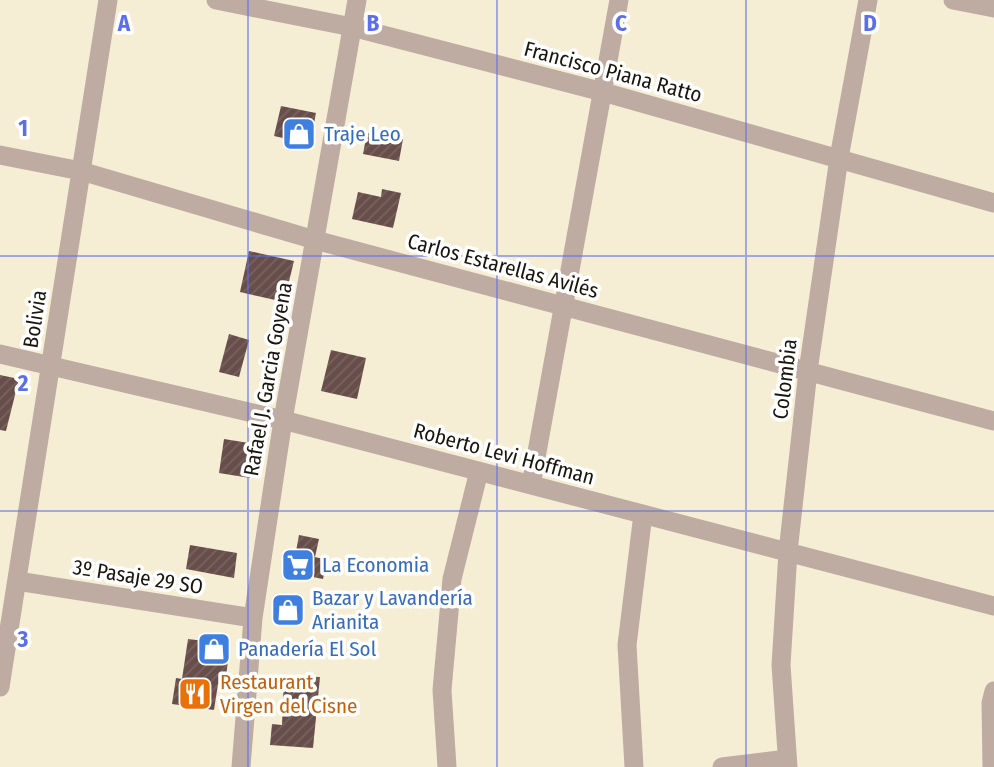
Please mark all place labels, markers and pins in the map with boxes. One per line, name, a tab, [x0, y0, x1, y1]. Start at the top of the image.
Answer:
shop icon: Traje Leo	[280, 115, 318, 153]
place label: Traje Leo	[324, 121, 401, 147]
supermarket icon: La Economia	[279, 546, 317, 584]
place label: La Economia	[322, 552, 429, 578]
place label: Bazar y Lavandería Arianita	[312, 585, 473, 635]
shop icon: Bazar y Lavandería Arianita	[269, 591, 307, 629]
shop icon: Panadería El Sol	[195, 630, 233, 668]
place label: Panadería El Sol	[238, 636, 377, 662]
place label: Restaurant Virgen del Cisne	[220, 669, 357, 719]
restaurant icon: Restaurant Virgen del Cisne	[176, 675, 214, 713]

